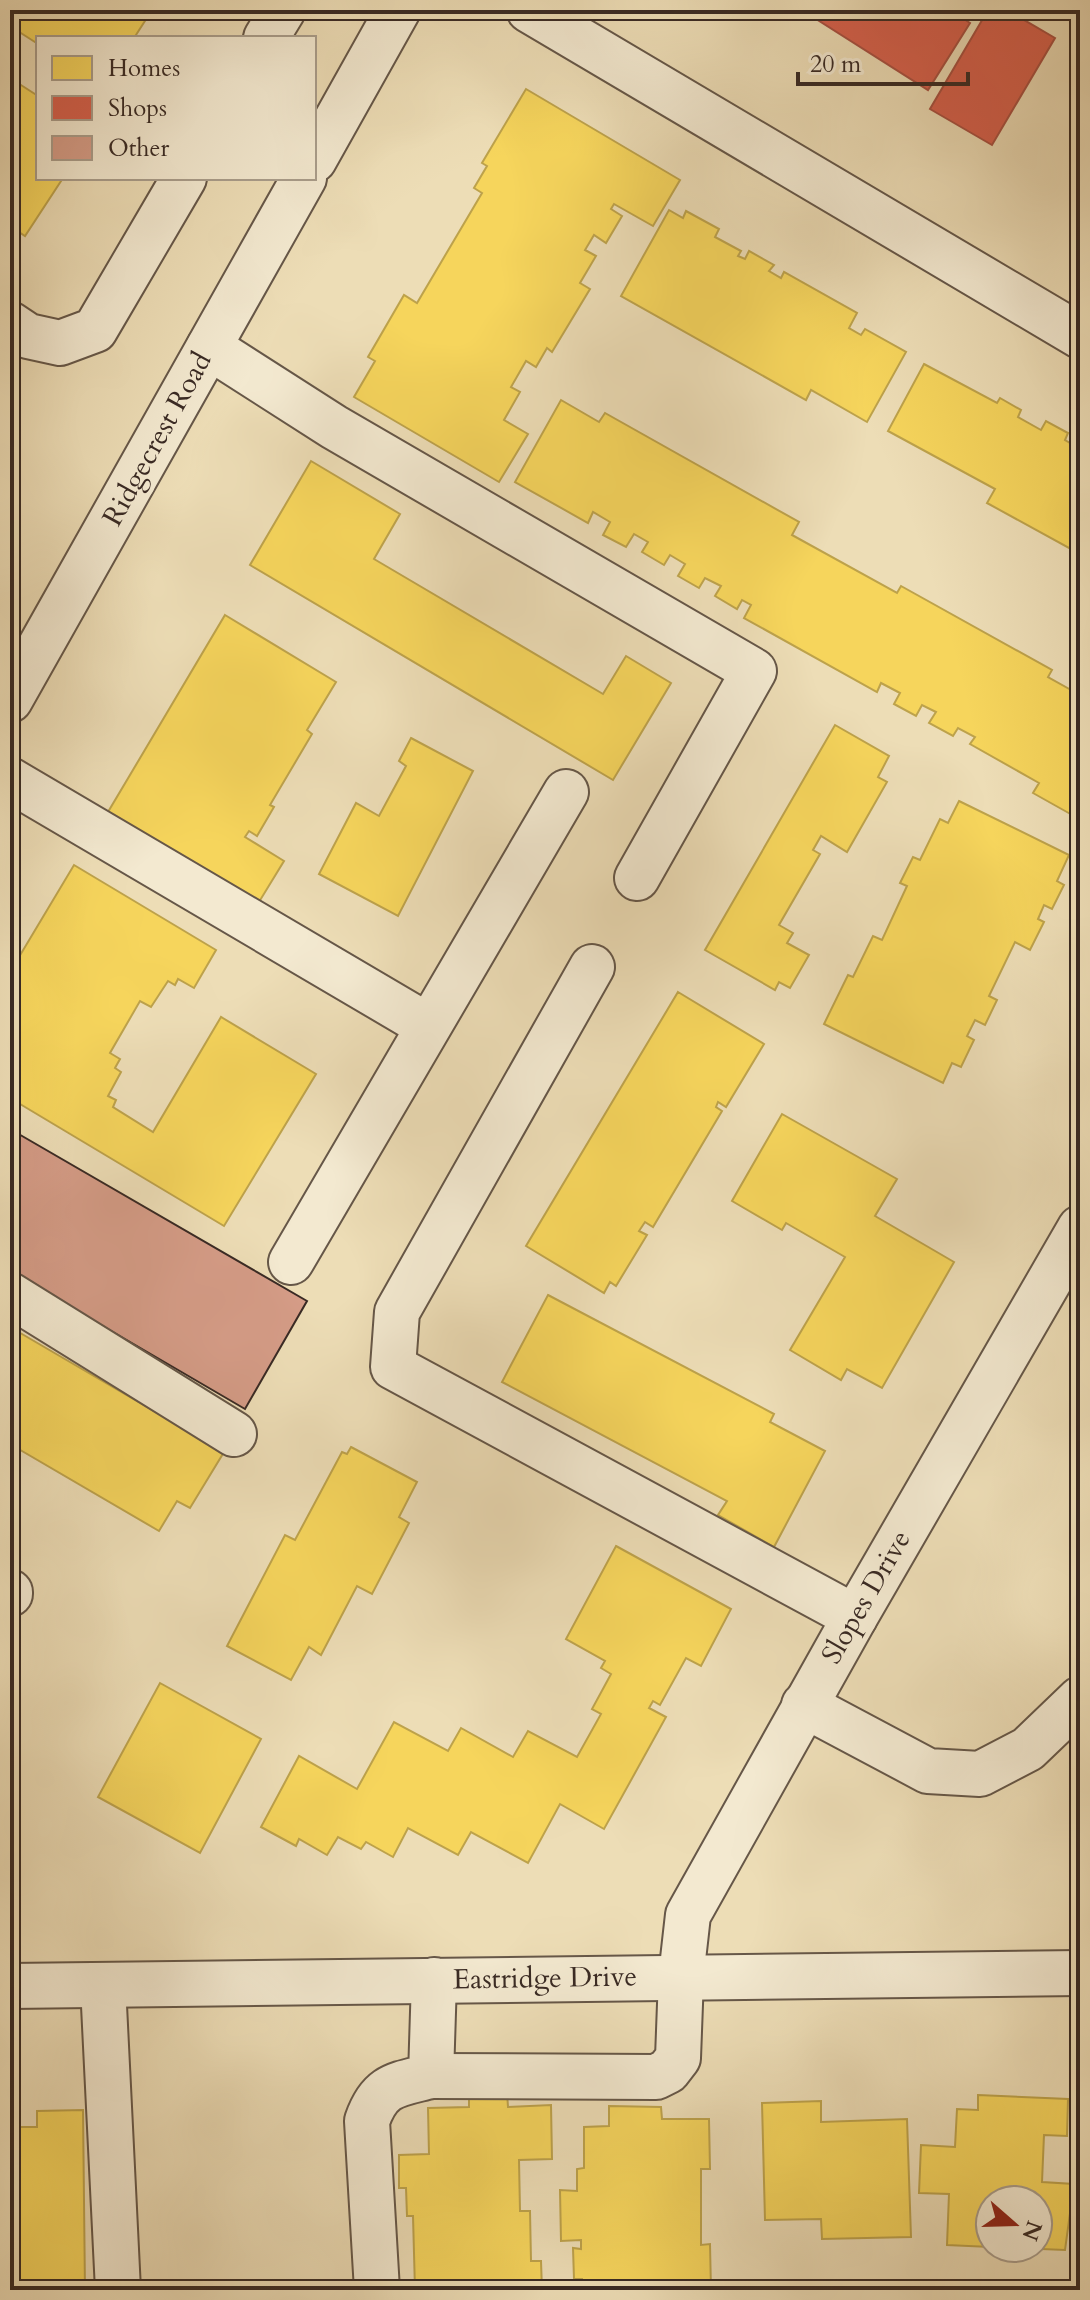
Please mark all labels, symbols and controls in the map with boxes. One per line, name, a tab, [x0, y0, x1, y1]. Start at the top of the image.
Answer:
legend	[36, 36, 316, 180]
scale bar	[798, 36, 968, 86]
text: 20 m	[810, 48, 862, 81]
text: Homes	[108, 52, 180, 85]
text: Shops	[108, 92, 167, 125]
text: Other	[108, 132, 169, 165]
street label: Ridgecrest Road	[93, 345, 221, 533]
street label: Slopes Drive	[812, 1523, 920, 1671]
street label: Eastridge Drive	[453, 1957, 637, 1999]
north arrow	[974, 2184, 1054, 2264]
text: N	[1014, 2216, 1049, 2245]

